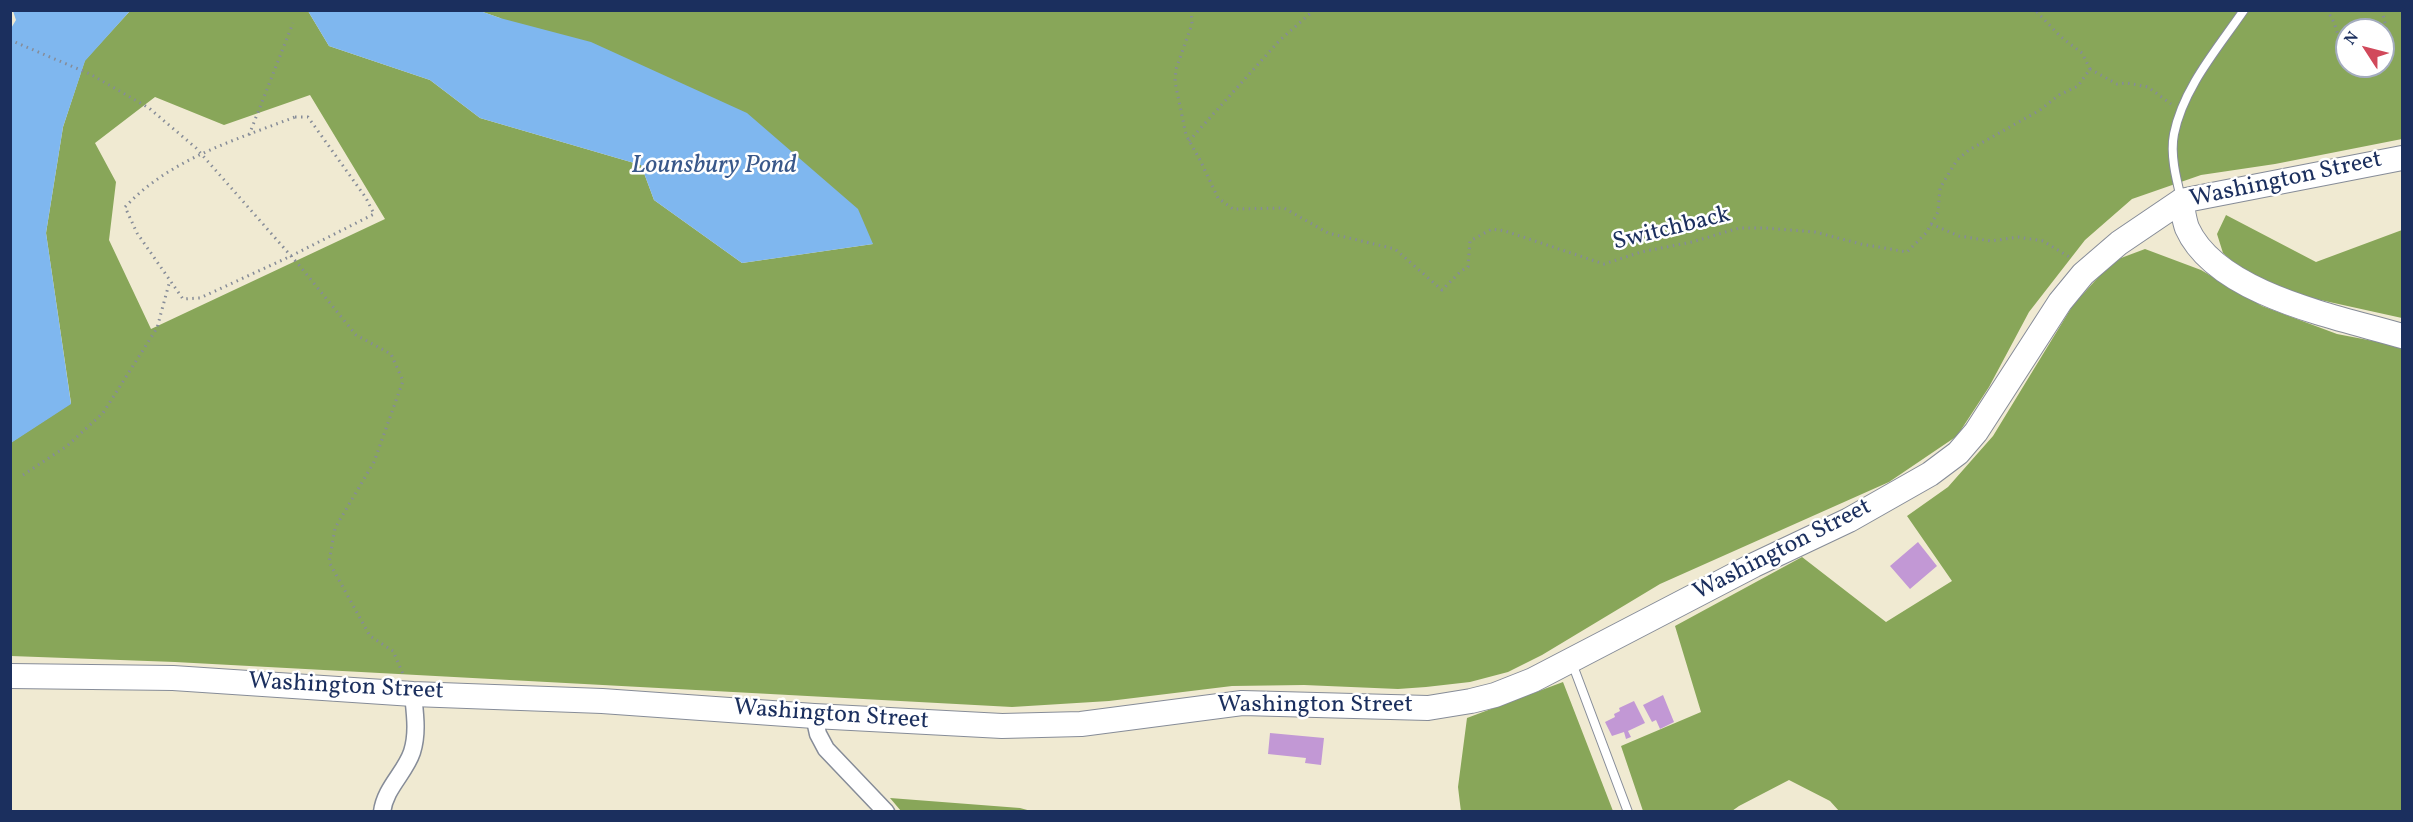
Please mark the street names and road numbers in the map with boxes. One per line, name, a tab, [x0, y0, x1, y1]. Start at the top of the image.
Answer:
street label: Washington Street	[2187, 147, 2385, 215]
street label: Switchback	[1610, 202, 1734, 258]
street label: Washington Street	[1689, 494, 1877, 608]
street label: Washington Street	[248, 668, 444, 708]
street label: Washington Street	[1217, 693, 1413, 721]
street label: Washington Street	[732, 695, 930, 737]

